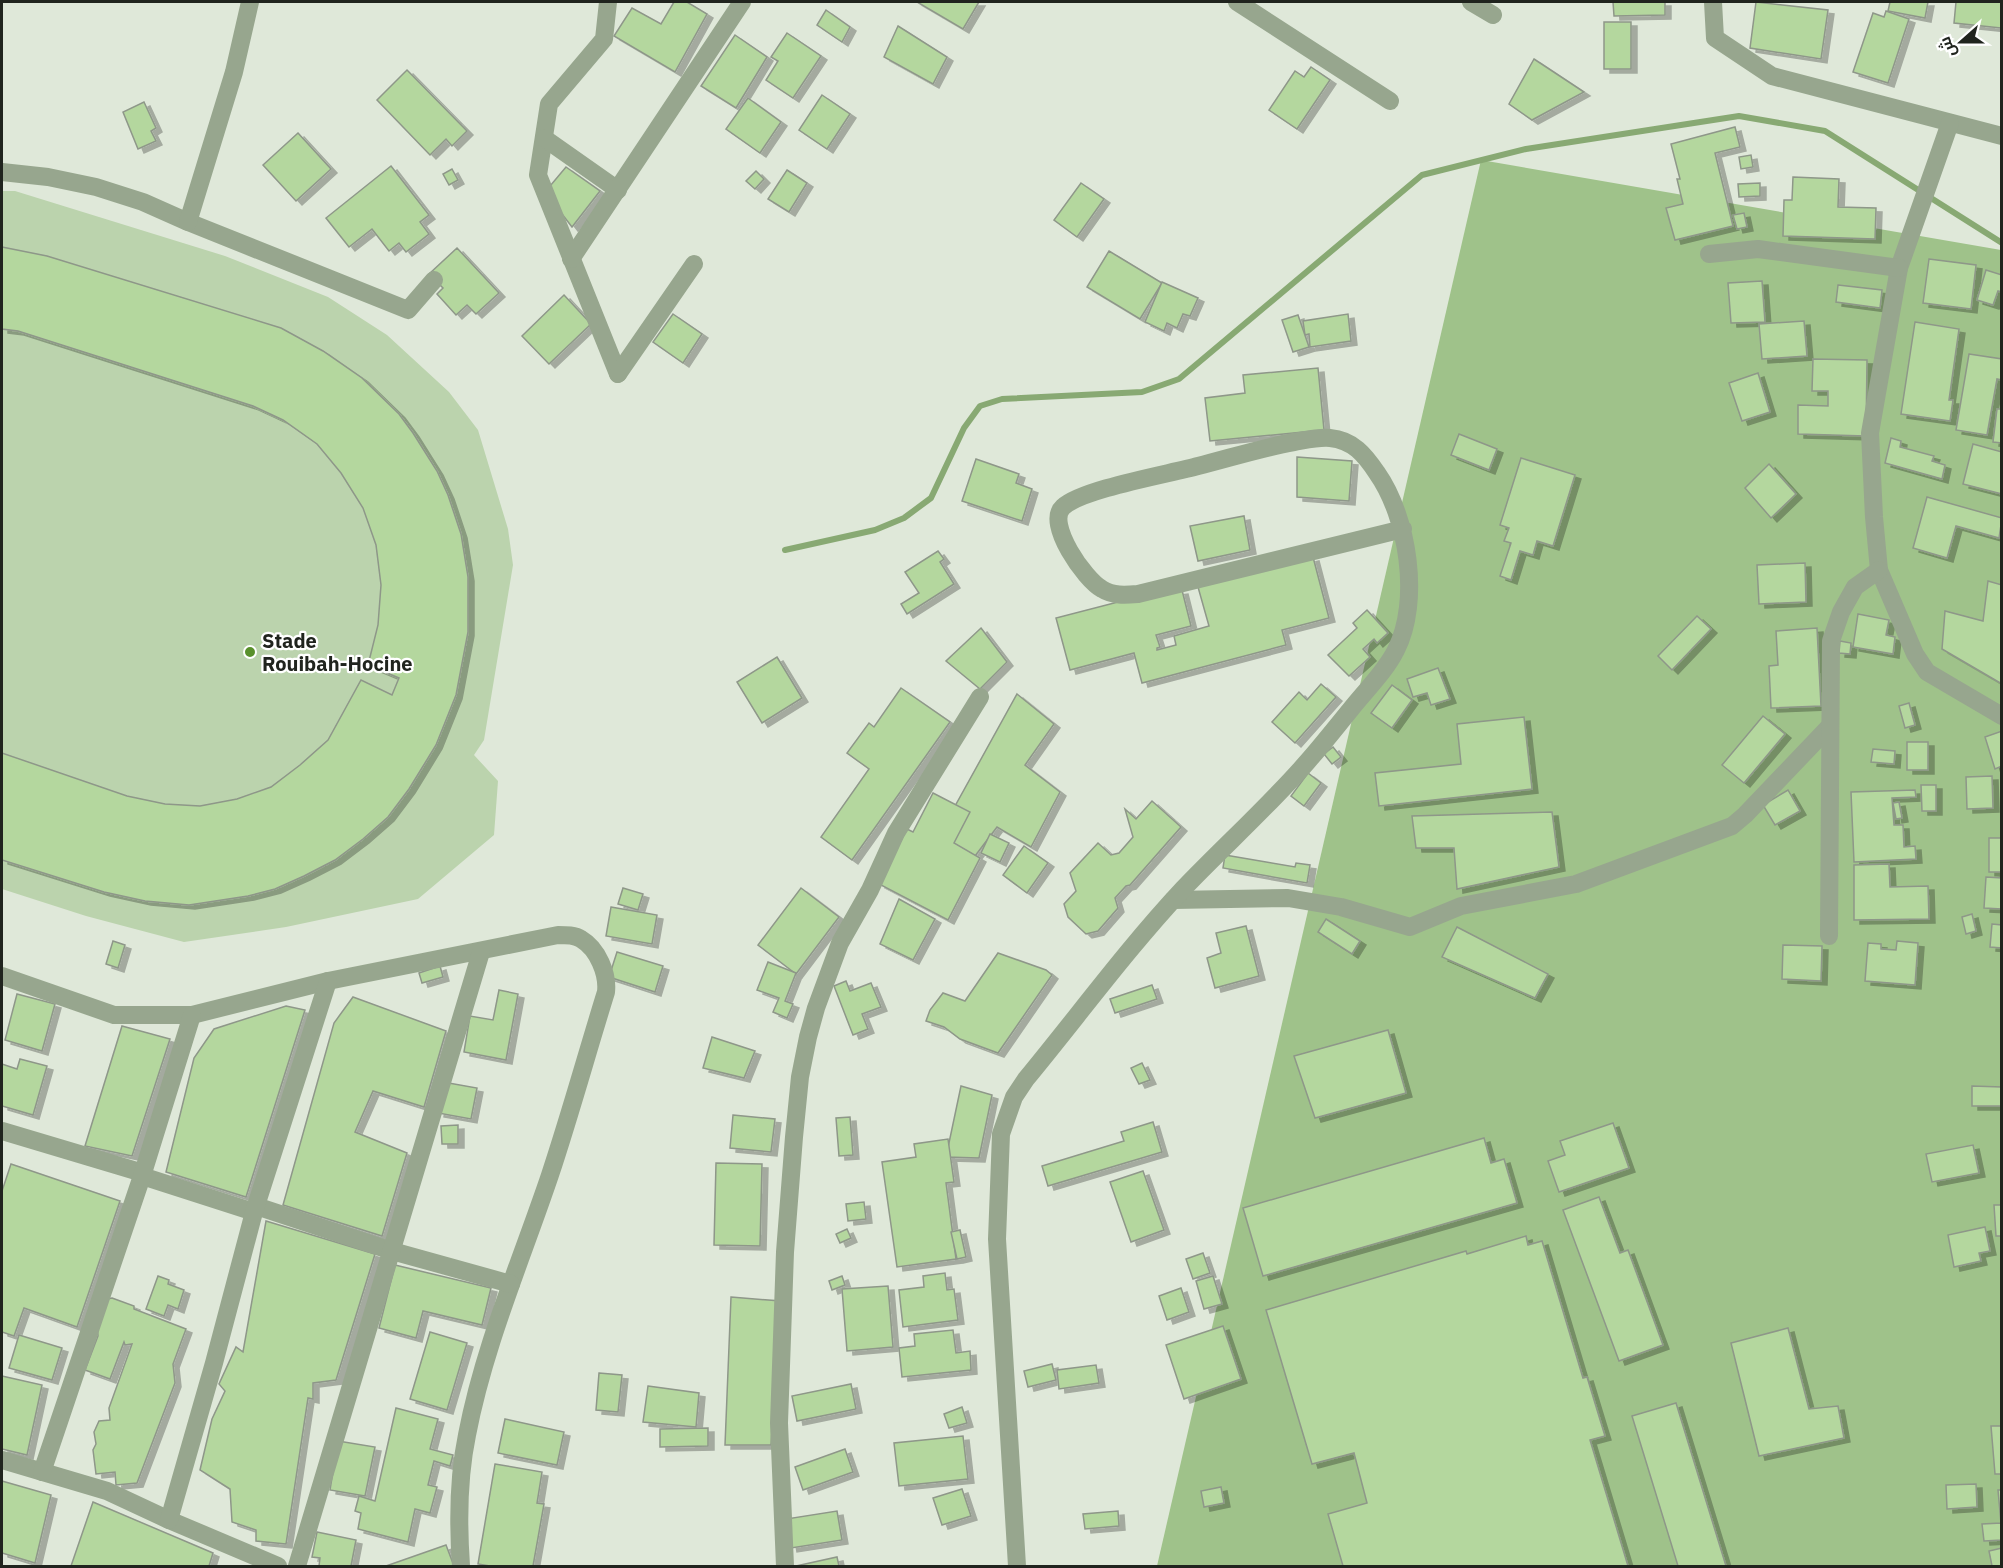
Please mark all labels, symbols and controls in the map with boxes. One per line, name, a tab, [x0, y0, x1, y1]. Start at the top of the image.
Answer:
north arrow	[1931, 12, 1991, 72]
text: ش	[1934, 34, 1960, 61]
place label: Stade Rouibah-Hocine	[262, 627, 413, 677]
marker: Stade Rouibah-Hocine	[243, 645, 257, 659]

